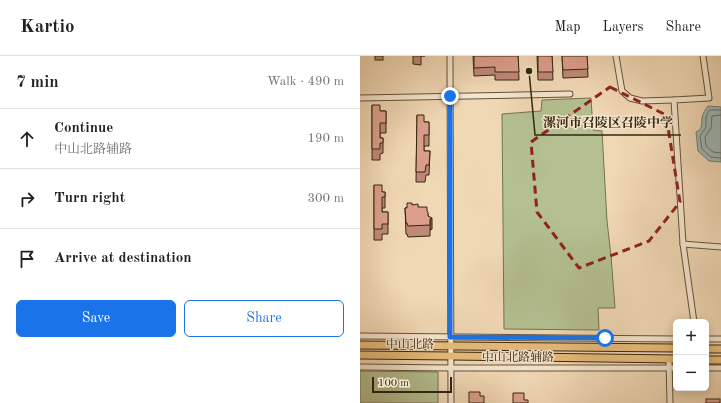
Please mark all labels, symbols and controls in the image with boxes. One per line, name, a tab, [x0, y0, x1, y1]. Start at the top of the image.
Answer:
text: Kartio	[20, 18, 75, 37]
text: Map	[555, 20, 581, 34]
text: Layers	[603, 20, 644, 34]
text: Share	[666, 20, 701, 34]
text: 7 min	[16, 74, 59, 91]
text: Walk · 490 m	[267, 75, 344, 88]
route end	[441, 87, 459, 105]
callout: 漯河市召陵区召陵中学	[535, 110, 681, 135]
text: 漯河市召陵区召陵中学	[543, 115, 673, 130]
text: Continue	[54, 121, 113, 136]
icon: ahead	[16, 128, 38, 150]
text: 190 m	[307, 132, 344, 145]
text: 中山北路辅路	[54, 143, 132, 156]
icon: right	[16, 188, 38, 210]
text: Turn right	[54, 191, 125, 206]
text: 300 m	[307, 192, 344, 205]
icon: arrive	[16, 248, 38, 270]
text: Arrive at destination	[54, 251, 192, 266]
button: Save	[16, 300, 176, 337]
button: Share	[184, 300, 344, 337]
map controls	[673, 319, 709, 391]
button: +	[673, 319, 709, 355]
route start	[596, 329, 614, 347]
street label: 中山北路	[386, 337, 434, 351]
street label: 中山北路辅路	[482, 350, 554, 364]
button: −	[673, 355, 709, 391]
scale bar	[372, 375, 452, 394]
text: 100 m	[378, 378, 409, 389]

